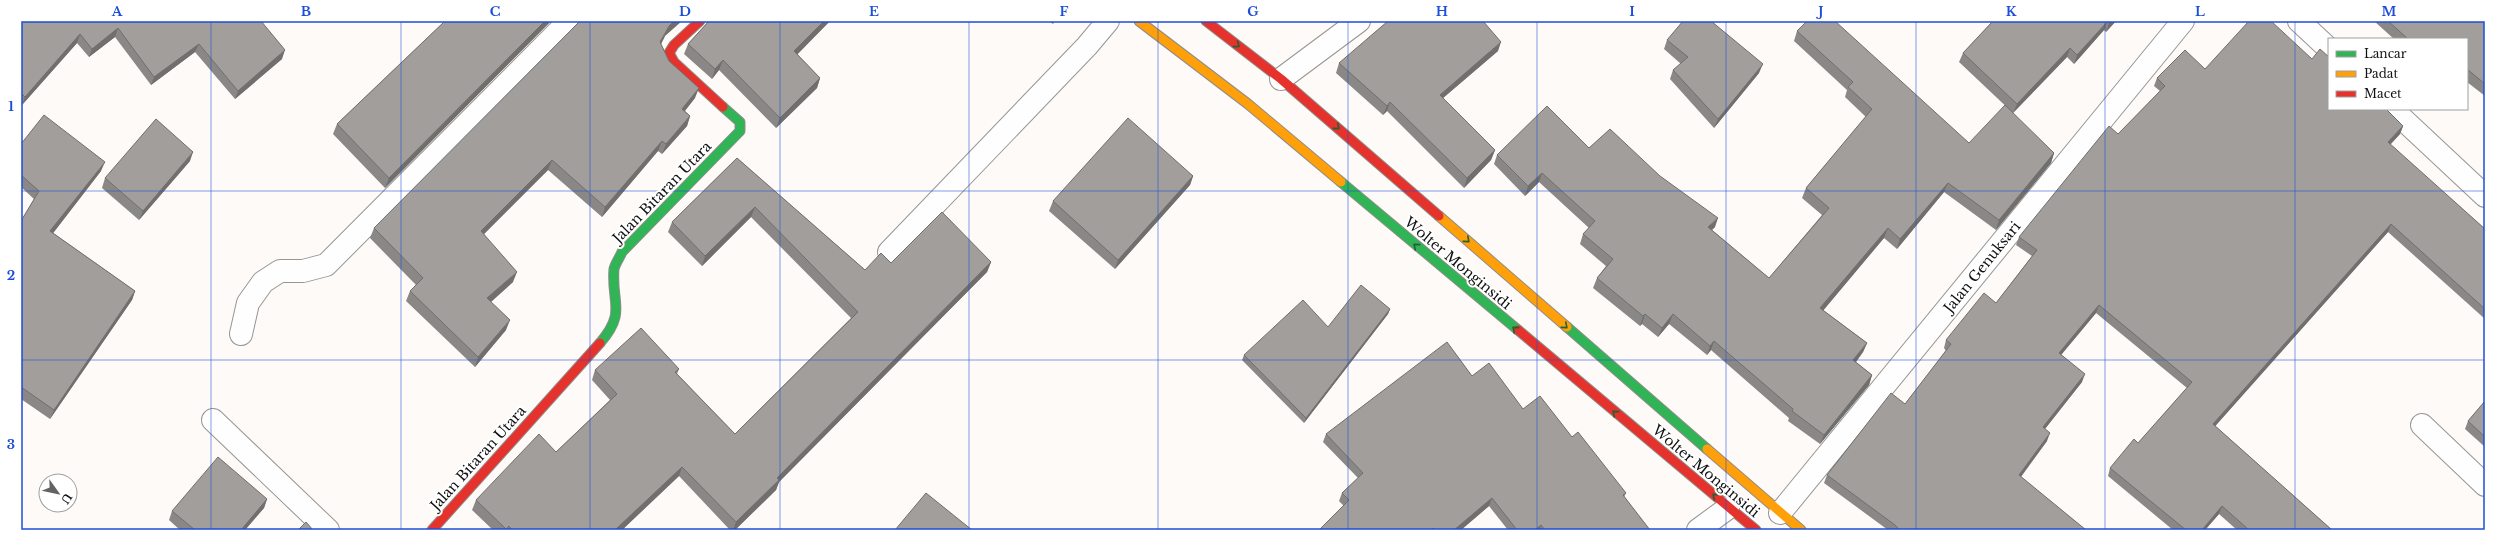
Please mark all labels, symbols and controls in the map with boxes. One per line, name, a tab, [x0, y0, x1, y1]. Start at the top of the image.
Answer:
text: A	[111, 3, 123, 20]
text: B	[301, 3, 311, 20]
text: C	[490, 3, 501, 20]
text: D	[679, 3, 691, 20]
text: E	[869, 3, 879, 20]
text: F	[1060, 3, 1069, 20]
text: G	[1247, 3, 1259, 20]
text: H	[1436, 3, 1448, 20]
text: I	[1629, 3, 1635, 20]
text: J	[1815, 3, 1824, 20]
text: K	[2006, 3, 2017, 20]
text: L	[2195, 3, 2205, 20]
text: M	[2382, 3, 2397, 20]
legend	[2328, 38, 2468, 110]
one-way arrow	[1232, 40, 1239, 47]
text: Lancar	[2364, 46, 2407, 61]
text: Padat	[2364, 66, 2398, 81]
text: Macet	[2364, 86, 2402, 101]
text: 1	[8, 98, 14, 115]
one-way arrow	[1332, 123, 1340, 130]
street label: Jalan Bitaran Utara	[607, 137, 715, 248]
street label: Wolter Monginsidi	[1400, 212, 1515, 313]
street label: Jalan Genuksari	[1938, 218, 2024, 318]
one-way arrow	[1462, 236, 1470, 243]
one-way arrow	[1413, 243, 1421, 250]
text: 2	[7, 267, 15, 284]
one-way arrow	[1560, 321, 1568, 328]
one-way arrow	[1513, 327, 1520, 334]
street label: Jalan Bitaran Utara	[425, 402, 530, 516]
one-way arrow	[1612, 410, 1620, 417]
street label: Wolter Monginsidi	[1648, 420, 1763, 521]
text: 3	[7, 436, 15, 453]
north arrow	[38, 473, 78, 513]
text: U	[58, 491, 75, 507]
one-way arrow	[1712, 494, 1719, 501]

